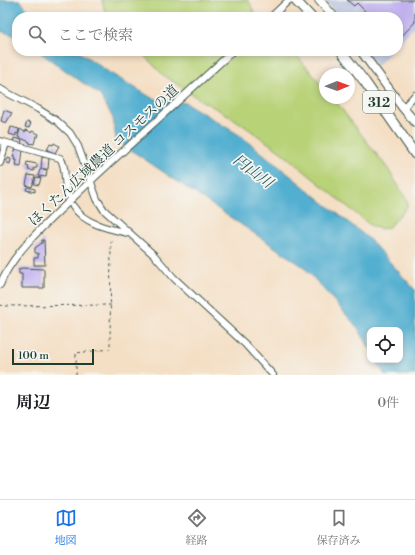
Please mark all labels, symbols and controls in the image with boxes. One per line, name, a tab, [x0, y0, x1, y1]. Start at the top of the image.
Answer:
search box	[12, 12, 403, 56]
icon: search	[26, 23, 48, 45]
text: ここで検索	[58, 26, 133, 45]
north arrow	[319, 68, 355, 104]
street label: ほくたん広域農道 コスモスの道	[25, 81, 183, 230]
road number: 312	[363, 91, 395, 113]
water label: 円山川	[229, 150, 278, 194]
map controls	[367, 327, 403, 363]
button: locate	[367, 327, 403, 363]
scale bar	[12, 347, 94, 366]
text: 100 m	[18, 349, 49, 363]
text: 周辺	[16, 392, 50, 414]
text: 0件	[377, 395, 399, 411]
tab: 地図	[55, 507, 77, 548]
tab: 経路	[186, 507, 208, 548]
tab: 保存済み	[317, 507, 361, 548]

